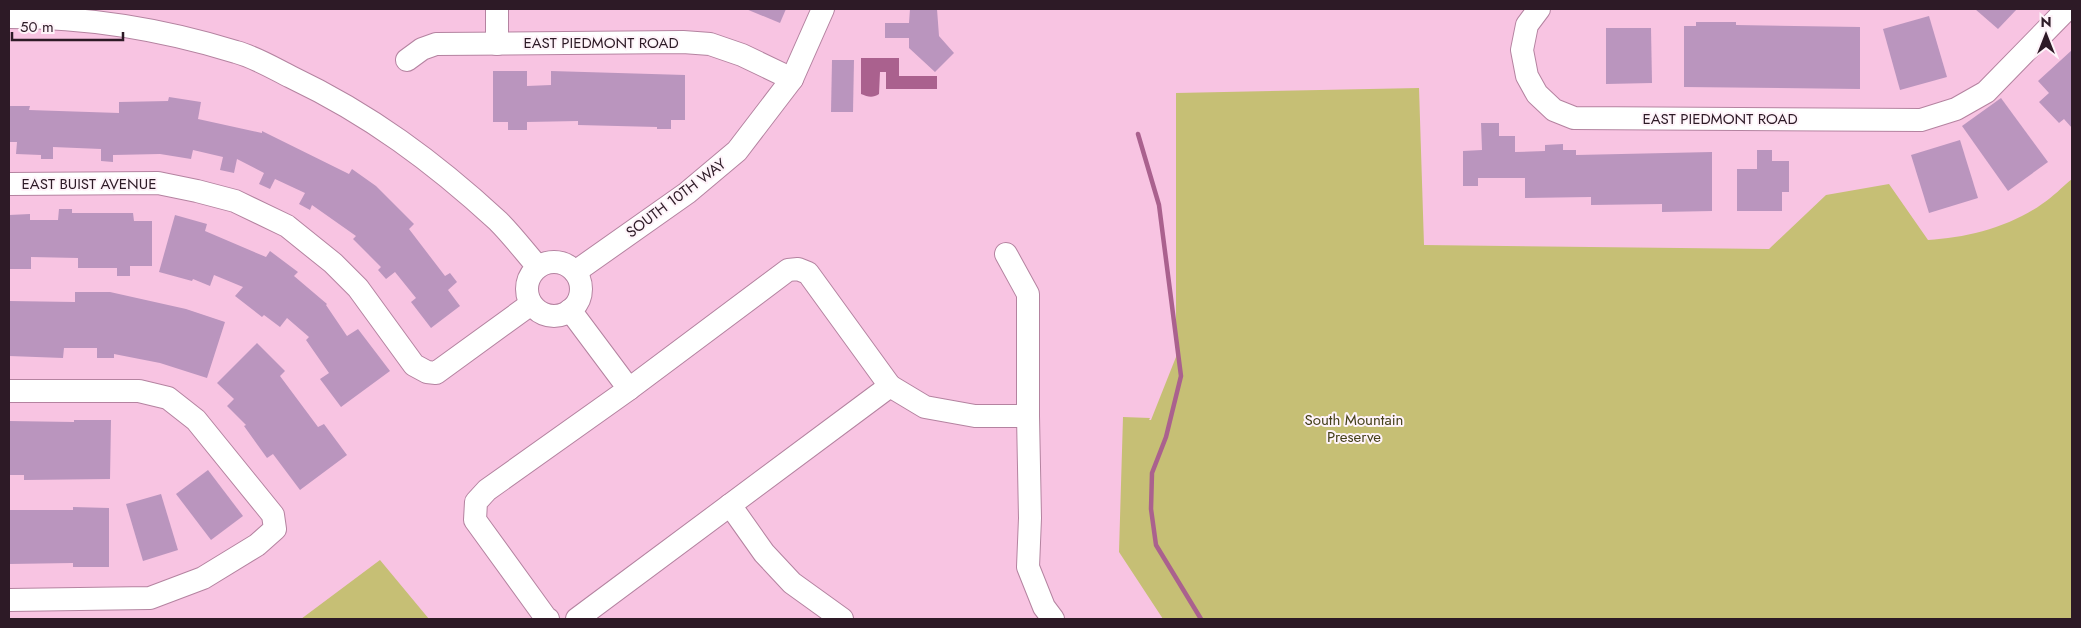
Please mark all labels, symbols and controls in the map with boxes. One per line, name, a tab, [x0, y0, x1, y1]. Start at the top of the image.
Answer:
scale bar	[12, 10, 124, 42]
north arrow	[2021, 10, 2071, 60]
text: N	[2040, 12, 2052, 32]
text: 50 m	[20, 16, 54, 38]
street label: EAST PIEDMONT ROAD	[523, 32, 679, 54]
street label: EAST PIEDMONT ROAD	[1642, 108, 1798, 130]
street label: SOUTH 10TH WAY	[621, 153, 731, 243]
street label: EAST BUIST AVENUE	[22, 173, 156, 195]
park label: South Mountain Preserve	[1305, 409, 1403, 448]

